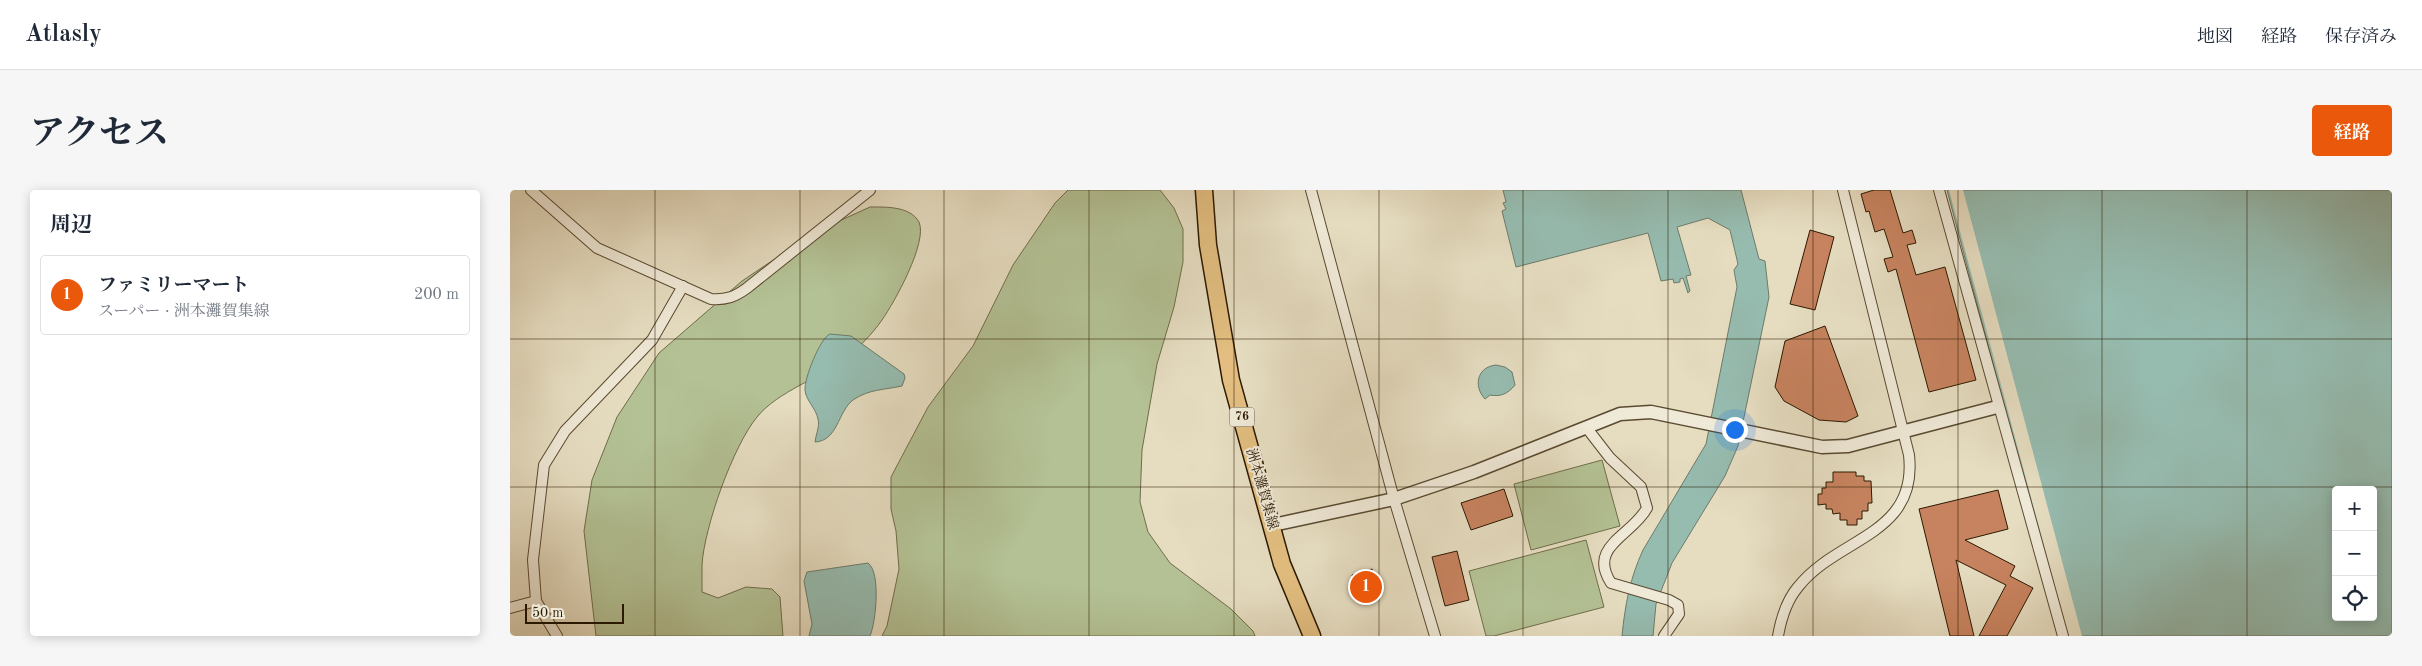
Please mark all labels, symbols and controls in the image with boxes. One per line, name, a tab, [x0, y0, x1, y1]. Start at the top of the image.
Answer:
text: Atlasly	[25, 23, 102, 47]
text: 地図	[2197, 28, 2233, 46]
text: 経路	[2261, 28, 2297, 46]
text: 保存済み	[2325, 28, 2397, 46]
button: 経路	[2312, 105, 2392, 156]
text: アクセス	[30, 117, 169, 152]
text: 周辺	[50, 215, 92, 236]
text: ファミリーマート	[98, 277, 250, 296]
text: 1	[62, 287, 72, 303]
text: 200 m	[414, 287, 459, 303]
text: スーパー · 洲本灘賀集線	[98, 304, 270, 320]
road number: 76	[1230, 408, 1254, 426]
your location	[1722, 417, 1748, 443]
street label: 洲本灘賀集線	[1244, 446, 1281, 531]
map controls	[2332, 486, 2377, 621]
button: +	[2332, 486, 2377, 531]
button: −	[2332, 531, 2377, 576]
pin: 1	[1350, 568, 1382, 606]
button: locate	[2332, 576, 2377, 621]
scale bar	[525, 601, 624, 624]
text: 50 m	[532, 606, 563, 620]

